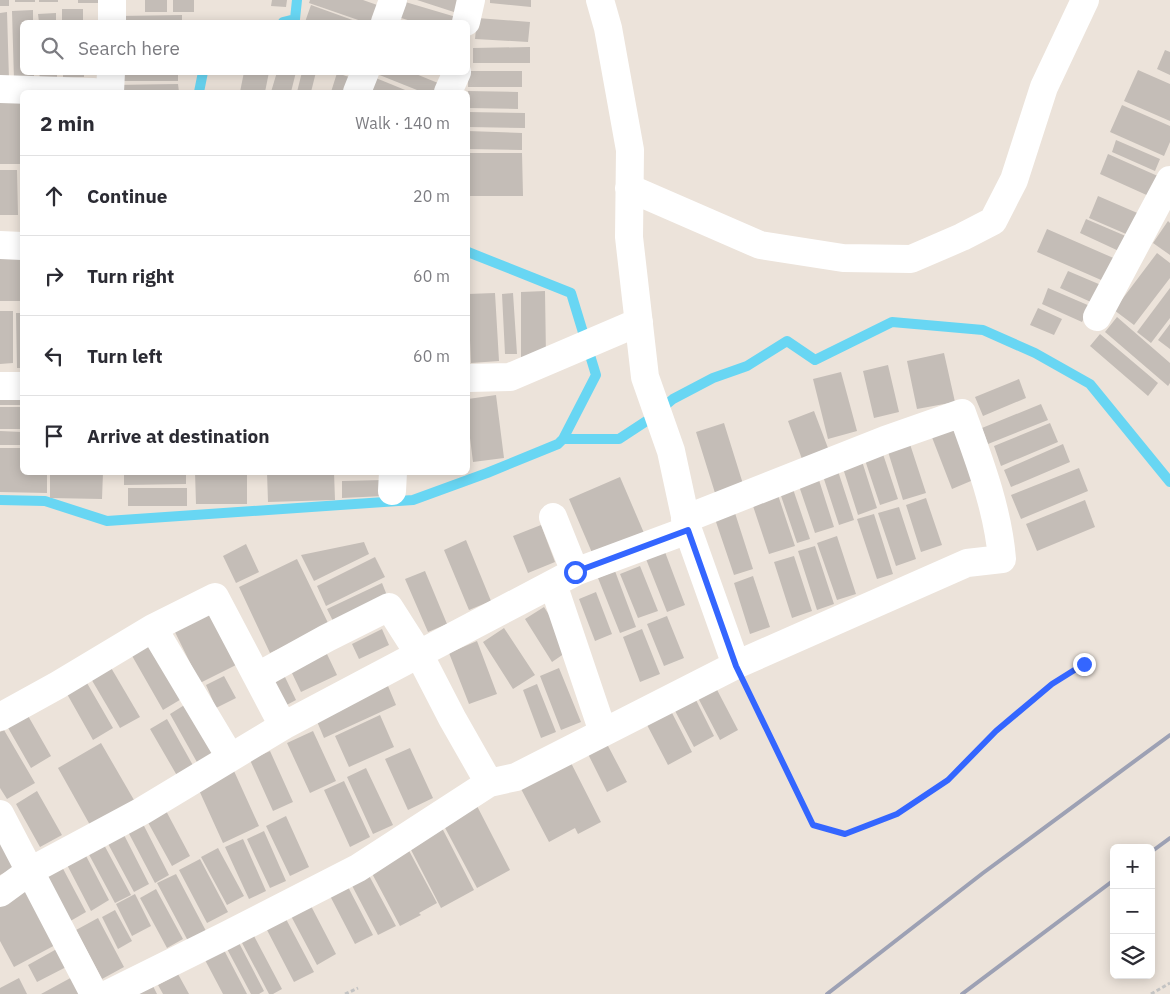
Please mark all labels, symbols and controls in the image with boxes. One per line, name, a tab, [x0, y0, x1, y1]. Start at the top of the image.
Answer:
search box	[20, 20, 470, 75]
icon: search	[38, 34, 66, 62]
text: Search here	[78, 36, 180, 60]
text: 2 min	[40, 109, 95, 137]
text: Walk · 140 m	[355, 113, 450, 133]
icon: ahead	[40, 182, 68, 210]
text: Continue	[87, 184, 167, 208]
text: 20 m	[413, 186, 450, 206]
icon: right	[40, 262, 68, 290]
text: Turn right	[87, 264, 174, 288]
text: 60 m	[413, 266, 450, 286]
icon: left	[40, 342, 68, 370]
text: Turn left	[87, 344, 163, 368]
text: 60 m	[413, 346, 450, 366]
icon: arrive	[40, 422, 68, 450]
text: Arrive at destination	[87, 424, 270, 448]
route start	[564, 561, 587, 584]
route end	[1073, 653, 1096, 676]
map controls	[1110, 844, 1155, 979]
button: +	[1110, 844, 1155, 889]
button: −	[1110, 889, 1155, 934]
button: layers	[1110, 934, 1155, 979]

